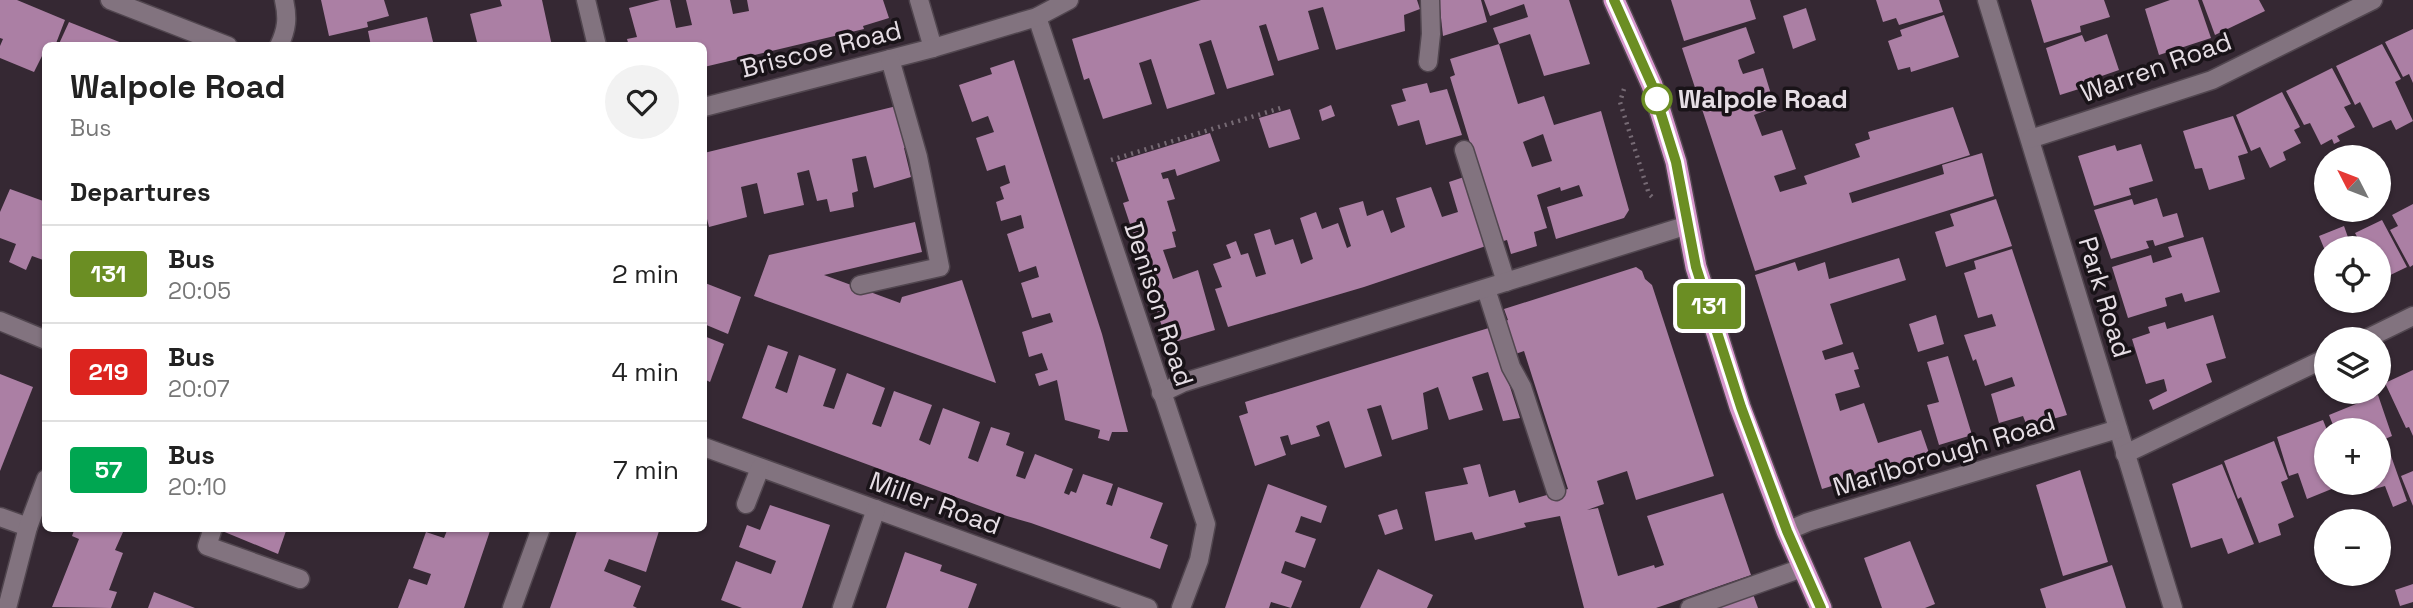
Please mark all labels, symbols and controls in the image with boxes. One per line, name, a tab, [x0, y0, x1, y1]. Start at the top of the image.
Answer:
street label: Briscoe Road	[737, 13, 905, 85]
street label: Warren Road	[2076, 24, 2236, 110]
button: heart	[605, 65, 679, 139]
text: Walpole Road	[70, 66, 286, 108]
place label: Walpole Road	[1678, 82, 1848, 116]
marker: Walpole Road	[1642, 84, 1672, 114]
text: Bus	[70, 113, 111, 143]
north arrow	[2314, 145, 2390, 222]
map controls	[2314, 145, 2391, 586]
text: Departures	[70, 175, 211, 209]
street label: Denison Road	[1116, 217, 1202, 391]
street label: Park Road	[2071, 232, 2139, 362]
button: locate	[2314, 236, 2391, 313]
text: Bus	[168, 242, 215, 276]
text: 2 min	[612, 257, 679, 291]
text: 131	[91, 258, 126, 289]
text: 20:05	[168, 276, 231, 306]
line badge: 131	[1669, 283, 1749, 329]
text: 131	[1691, 290, 1727, 321]
button: layers	[2314, 327, 2391, 404]
text: Bus	[168, 340, 215, 374]
text: 4 min	[611, 355, 679, 389]
text: 219	[89, 356, 128, 387]
text: 20:07	[168, 374, 230, 404]
street label: Marlborough Road	[1829, 404, 2059, 504]
button: +	[2314, 418, 2391, 495]
text: Bus	[168, 438, 215, 472]
text: 7 min	[613, 453, 679, 487]
text: 57	[95, 454, 122, 485]
street label: Miller Road	[865, 464, 1005, 542]
text: 20:10	[168, 472, 227, 502]
button: −	[2314, 509, 2391, 586]

